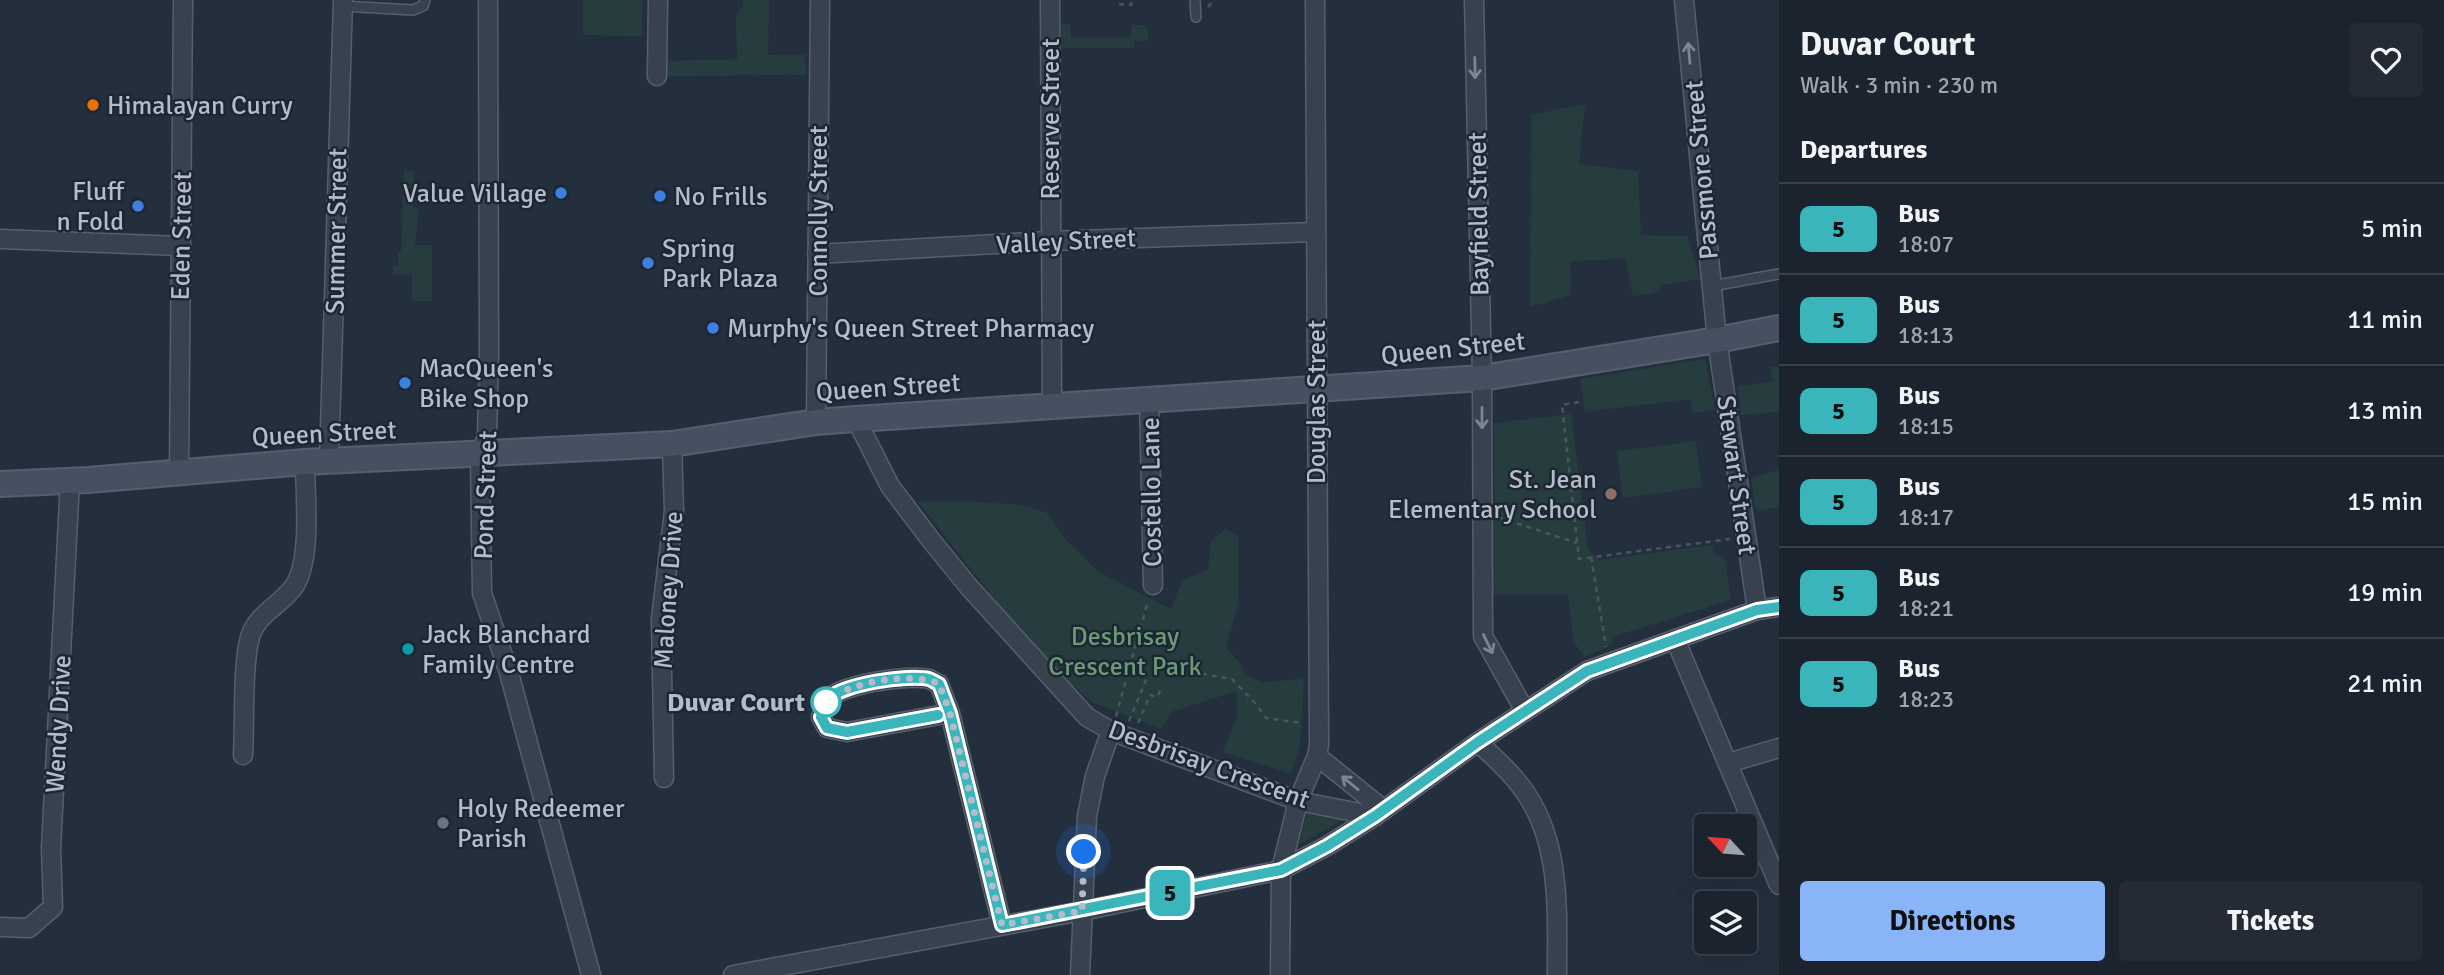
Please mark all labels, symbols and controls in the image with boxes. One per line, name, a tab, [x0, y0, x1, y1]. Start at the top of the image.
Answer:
button: heart	[2349, 23, 2423, 97]
text: Duvar Court	[1800, 24, 1975, 65]
street label: Reserve Street	[1035, 39, 1067, 199]
one-way arrow	[1683, 42, 1696, 65]
one-way arrow	[1468, 56, 1482, 79]
text: Walk · 3 min · 230 m	[1800, 71, 1998, 100]
street label: Passmore Street	[1678, 79, 1726, 261]
place label: Himalayan Curry	[107, 90, 293, 122]
marker: Himalayan Curry	[85, 97, 101, 113]
street label: Connolly Street	[803, 125, 835, 297]
street label: Bayfield Street	[1462, 132, 1496, 296]
text: Departures	[1800, 134, 1927, 166]
street label: Summer Street	[320, 148, 354, 314]
street label: Eden Street	[165, 171, 199, 301]
place label: Fluff n Fold	[57, 176, 125, 238]
place label: Value Village	[403, 178, 547, 210]
place label: No Frills	[674, 181, 767, 213]
marker: Value Village	[553, 185, 569, 201]
marker: No Frills	[652, 188, 668, 204]
marker: Fluff n Fold	[130, 198, 146, 214]
text: Bus	[1898, 198, 1940, 230]
text: 5 min	[2361, 213, 2423, 245]
text: 5	[1832, 214, 1845, 244]
street label: Valley Street	[995, 222, 1137, 262]
text: 18:07	[1898, 230, 1954, 259]
place label: Spring Park Plaza	[662, 233, 778, 295]
marker: Spring Park Plaza	[640, 255, 656, 271]
text: Bus	[1898, 289, 1940, 321]
text: 11 min	[2347, 304, 2423, 336]
text: 5	[1832, 305, 1845, 335]
place label: Murphy's Queen Street Pharmacy	[727, 313, 1094, 345]
marker: Murphy's Queen Street Pharmacy	[705, 320, 721, 336]
street label: Douglas Street	[1301, 320, 1333, 484]
text: 18:13	[1898, 321, 1954, 350]
street label: Queen Street	[1379, 326, 1527, 372]
place label: MacQueen's Bike Shop	[419, 353, 553, 415]
street label: Queen Street	[815, 367, 961, 409]
marker: MacQueen's Bike Shop	[397, 375, 413, 391]
text: Bus	[1898, 380, 1940, 412]
street label: Stewart Street	[1709, 393, 1763, 557]
text: 13 min	[2347, 395, 2423, 427]
text: 5	[1832, 396, 1845, 426]
one-way arrow	[1475, 406, 1489, 429]
text: 18:15	[1898, 412, 1954, 441]
street label: Queen Street	[251, 414, 397, 454]
street label: Costello Lane	[1135, 417, 1169, 567]
street label: Pond Street	[468, 430, 504, 560]
place label: St. Jean Elementary School	[1388, 464, 1597, 526]
text: Bus	[1898, 471, 1940, 503]
marker: St. Jean Elementary School	[1603, 486, 1619, 502]
text: 15 min	[2347, 486, 2423, 518]
text: 5	[1832, 487, 1845, 517]
text: 18:17	[1898, 503, 1954, 532]
street label: Maloney Drive	[648, 510, 690, 670]
text: Bus	[1898, 562, 1940, 594]
text: 19 min	[2347, 577, 2423, 609]
text: 5	[1832, 578, 1845, 608]
text: 18:21	[1898, 594, 1954, 623]
place label: Jack Blanchard Family Centre	[422, 619, 591, 681]
park label: Desbrisay Crescent Park	[1048, 621, 1202, 683]
one-way arrow	[1482, 633, 1496, 654]
marker: Jack Blanchard Family Centre	[400, 641, 416, 657]
text: Bus	[1898, 653, 1940, 685]
street label: Wendy Drive	[39, 654, 79, 794]
text: 21 min	[2347, 668, 2423, 700]
text: 5	[1832, 669, 1845, 699]
text: 18:23	[1898, 685, 1954, 714]
place label: Duvar Court	[667, 687, 805, 719]
marker: Duvar Court	[811, 687, 841, 717]
street label: Desbrisay Crescent	[1104, 714, 1314, 816]
one-way arrow	[1342, 775, 1360, 790]
place label: Holy Redeemer Parish	[457, 793, 625, 855]
north arrow	[1694, 814, 1757, 877]
map controls	[1694, 814, 1757, 954]
marker: Holy Redeemer Parish	[435, 815, 451, 831]
your location	[1066, 834, 1101, 869]
line badge: 5	[1147, 870, 1193, 916]
text: 5	[1164, 878, 1176, 908]
button: Directions	[1800, 881, 2105, 961]
button: Tickets	[2119, 881, 2423, 961]
button: layers	[1694, 891, 1757, 954]

